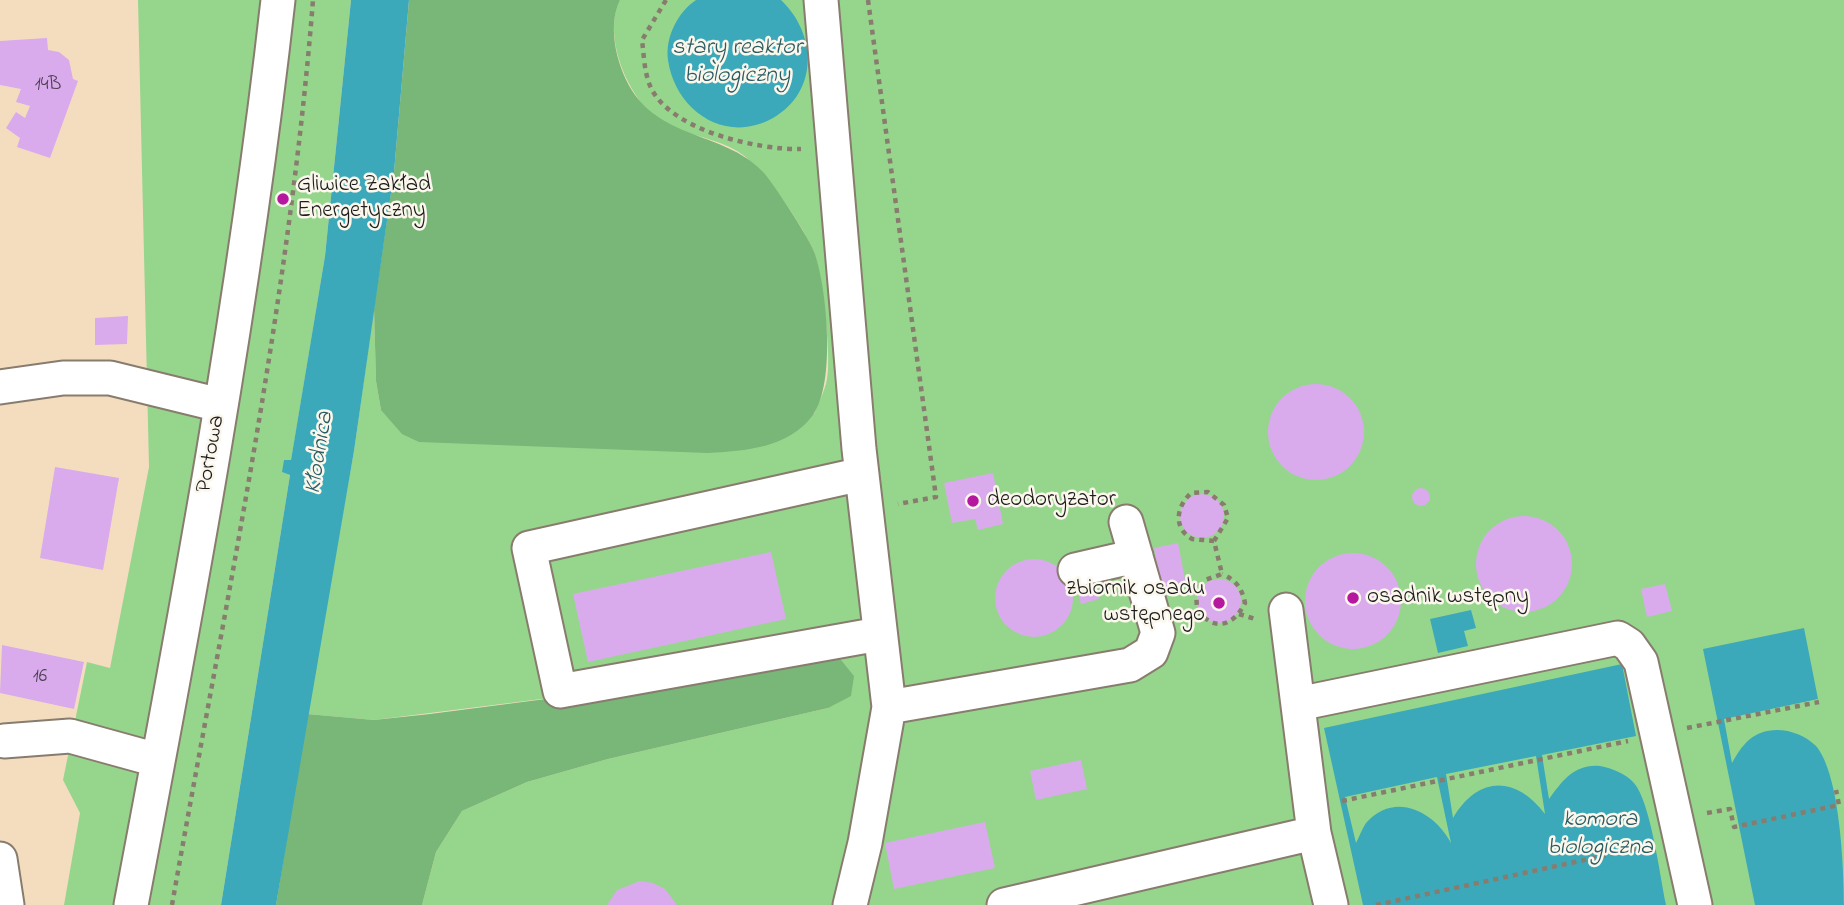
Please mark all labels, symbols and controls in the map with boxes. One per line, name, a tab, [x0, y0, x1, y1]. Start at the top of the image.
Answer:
water label: stary reaktor biologiczny	[672, 35, 802, 91]
house number: 14B	[35, 75, 61, 97]
place label: Gliwice Zakład Energetyczny	[297, 172, 431, 226]
marker: Gliwice Zakład Energetyczny	[275, 191, 291, 207]
water label: Kłodnica	[300, 410, 342, 496]
street label: Portowa	[192, 413, 232, 495]
place label: deodoryzator	[987, 487, 1116, 515]
marker: deodoryzator	[965, 493, 981, 509]
place label: zbiornik osadu wstępnego	[1067, 576, 1205, 630]
place label: osadnik wstępny	[1367, 584, 1529, 612]
marker: osadnik wstępny	[1345, 590, 1361, 606]
marker: zbiornik osadu wstępnego	[1211, 595, 1227, 611]
house number: 16	[33, 667, 47, 689]
water label: komora biologiczna	[1547, 807, 1653, 863]

